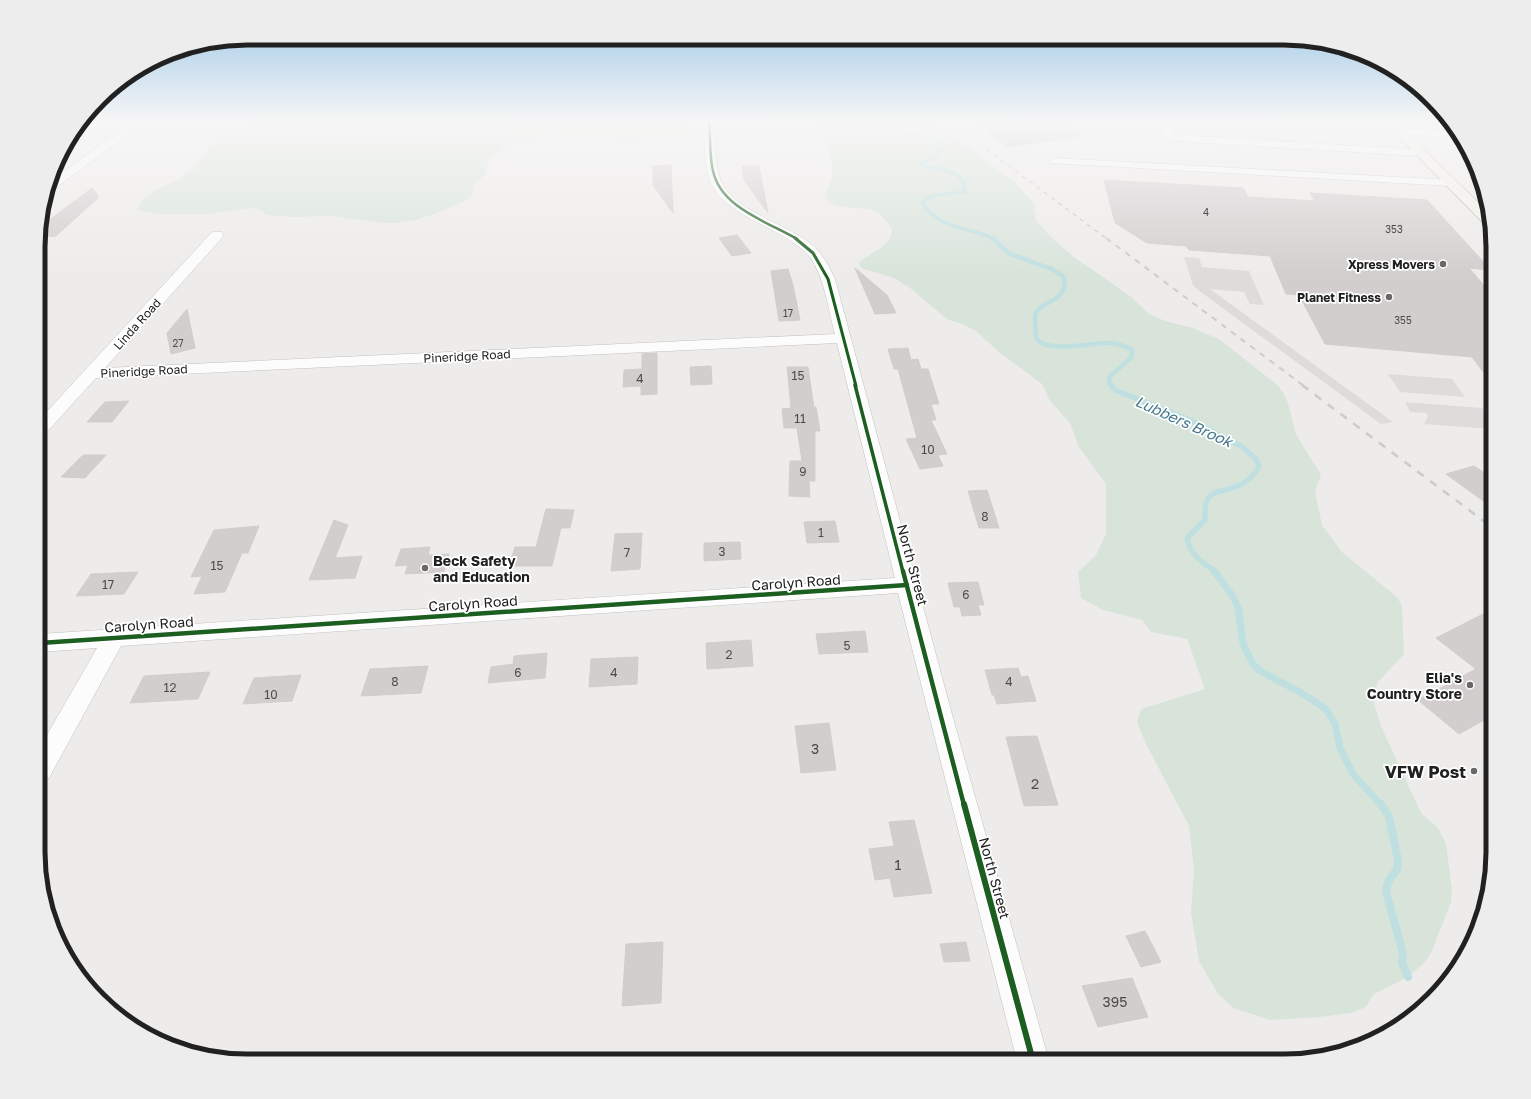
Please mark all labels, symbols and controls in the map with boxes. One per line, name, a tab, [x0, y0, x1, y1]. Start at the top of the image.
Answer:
house number: 4	[1203, 206, 1209, 218]
house number: 353	[1385, 223, 1403, 235]
place label: Xpress Movers	[1348, 257, 1435, 272]
marker: Xpress Movers	[1438, 259, 1448, 269]
place label: Planet Fitness	[1297, 290, 1381, 305]
marker: Planet Fitness	[1384, 292, 1394, 302]
street label: Linda Road	[110, 295, 164, 353]
house number: 17	[783, 307, 793, 319]
house number: 355	[1394, 314, 1412, 326]
house number: 27	[172, 337, 184, 349]
street label: Pineridge Road	[423, 346, 511, 366]
street label: Pineridge Road	[100, 361, 188, 381]
house number: 15	[792, 368, 804, 383]
house number: 4	[636, 371, 644, 386]
water label: Lubbers Brook	[1133, 392, 1237, 451]
house number: 11	[794, 411, 806, 426]
house number: 10	[921, 442, 935, 457]
house number: 9	[799, 464, 807, 479]
house number: 8	[981, 509, 989, 524]
street label: North Street	[894, 522, 932, 608]
house number: 1	[818, 525, 824, 540]
house number: 3	[718, 544, 726, 559]
house number: 7	[624, 545, 630, 560]
place label: Beck Safety and Education	[433, 552, 530, 585]
house number: 15	[211, 558, 223, 573]
marker: Beck Safety and Education	[420, 563, 430, 573]
street label: Carolyn Road	[751, 570, 841, 594]
house number: 17	[102, 577, 114, 592]
house number: 6	[962, 587, 970, 602]
street label: Carolyn Road	[428, 591, 518, 615]
street label: Carolyn Road	[104, 612, 194, 636]
house number: 5	[844, 638, 851, 653]
house number: 2	[726, 647, 733, 662]
house number: 6	[514, 665, 522, 680]
house number: 4	[610, 665, 618, 680]
place label: Elia's Country Store	[1367, 669, 1462, 702]
house number: 8	[391, 674, 399, 689]
house number: 4	[1005, 674, 1013, 689]
house number: 12	[164, 680, 176, 695]
marker: Elia's Country Store	[1465, 680, 1475, 690]
house number: 10	[264, 687, 278, 702]
house number: 3	[811, 740, 819, 757]
place label: VFW Post	[1385, 761, 1466, 782]
marker: VFW Post	[1469, 766, 1479, 776]
house number: 2	[1031, 775, 1039, 792]
street label: North Street	[976, 835, 1014, 921]
house number: 1	[895, 856, 902, 873]
house number: 395	[1103, 993, 1127, 1010]

